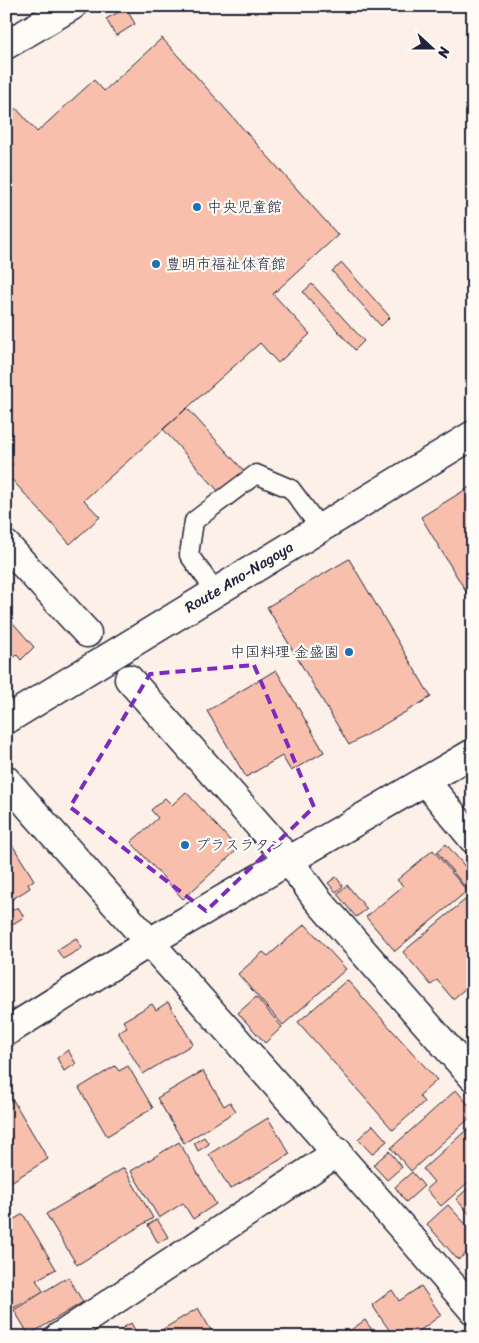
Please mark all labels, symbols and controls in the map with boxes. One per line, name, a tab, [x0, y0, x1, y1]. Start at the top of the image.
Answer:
north arrow	[406, 22, 456, 72]
text: N	[430, 43, 457, 62]
place label: 中央児童館	[207, 194, 282, 220]
marker: 中央児童館	[191, 201, 203, 213]
place label: 豊明市福祉体育館	[166, 251, 286, 277]
marker: 豊明市福祉体育館	[150, 258, 162, 270]
street label: Route Ano-Nagoya	[180, 534, 299, 620]
place label: 中国料理 金盛園	[230, 639, 339, 665]
marker: 中国料理 金盛園	[343, 646, 355, 658]
place label: プラスラタン	[195, 832, 284, 858]
marker: プラスラタン	[179, 839, 191, 851]

